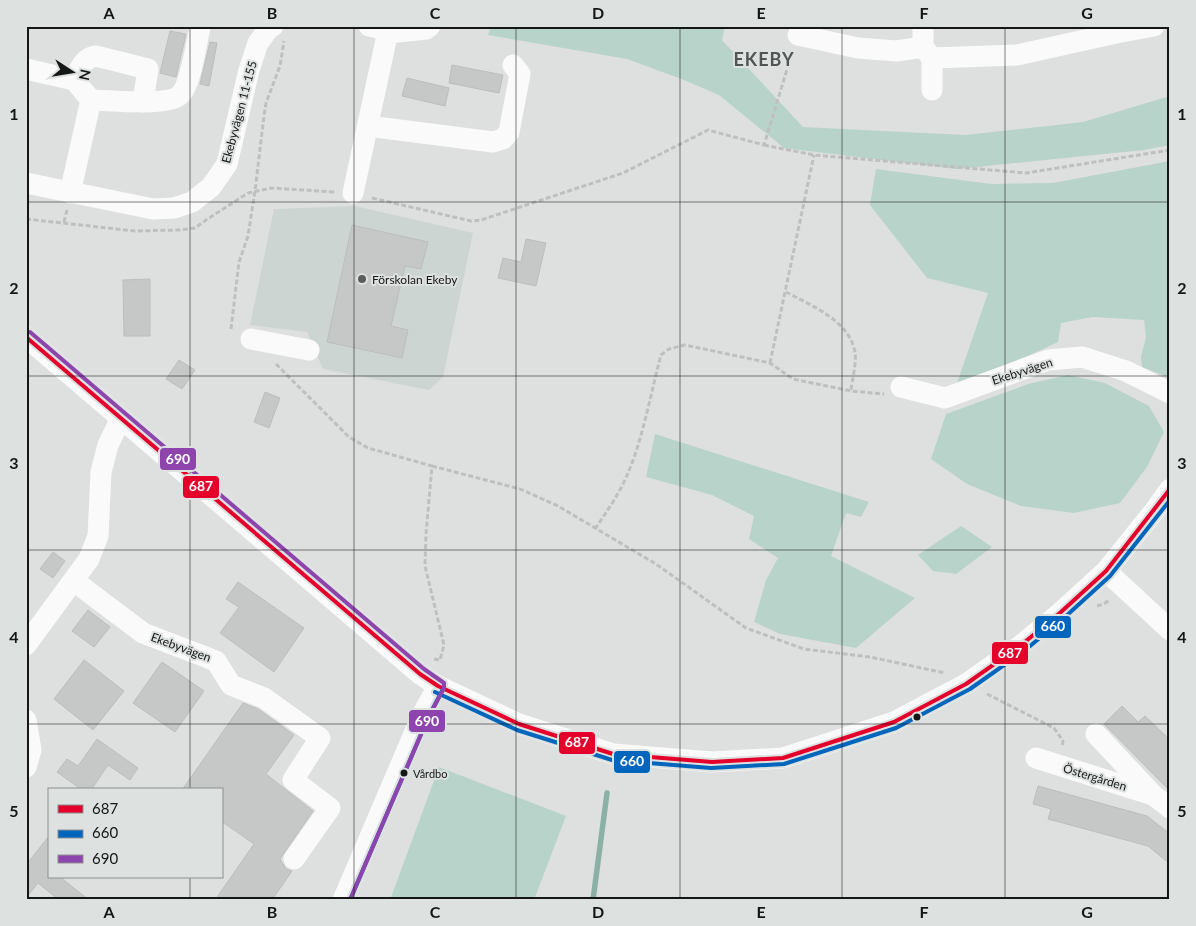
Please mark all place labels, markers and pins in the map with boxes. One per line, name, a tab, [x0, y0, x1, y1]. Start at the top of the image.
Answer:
place label: Förskolan Ekeby	[372, 272, 458, 287]
marker: Förskolan Ekeby	[356, 273, 368, 285]
unlabelled marker	[912, 712, 922, 722]
place label: Vårdbo	[413, 767, 447, 780]
marker: Vårdbo	[399, 768, 409, 778]

